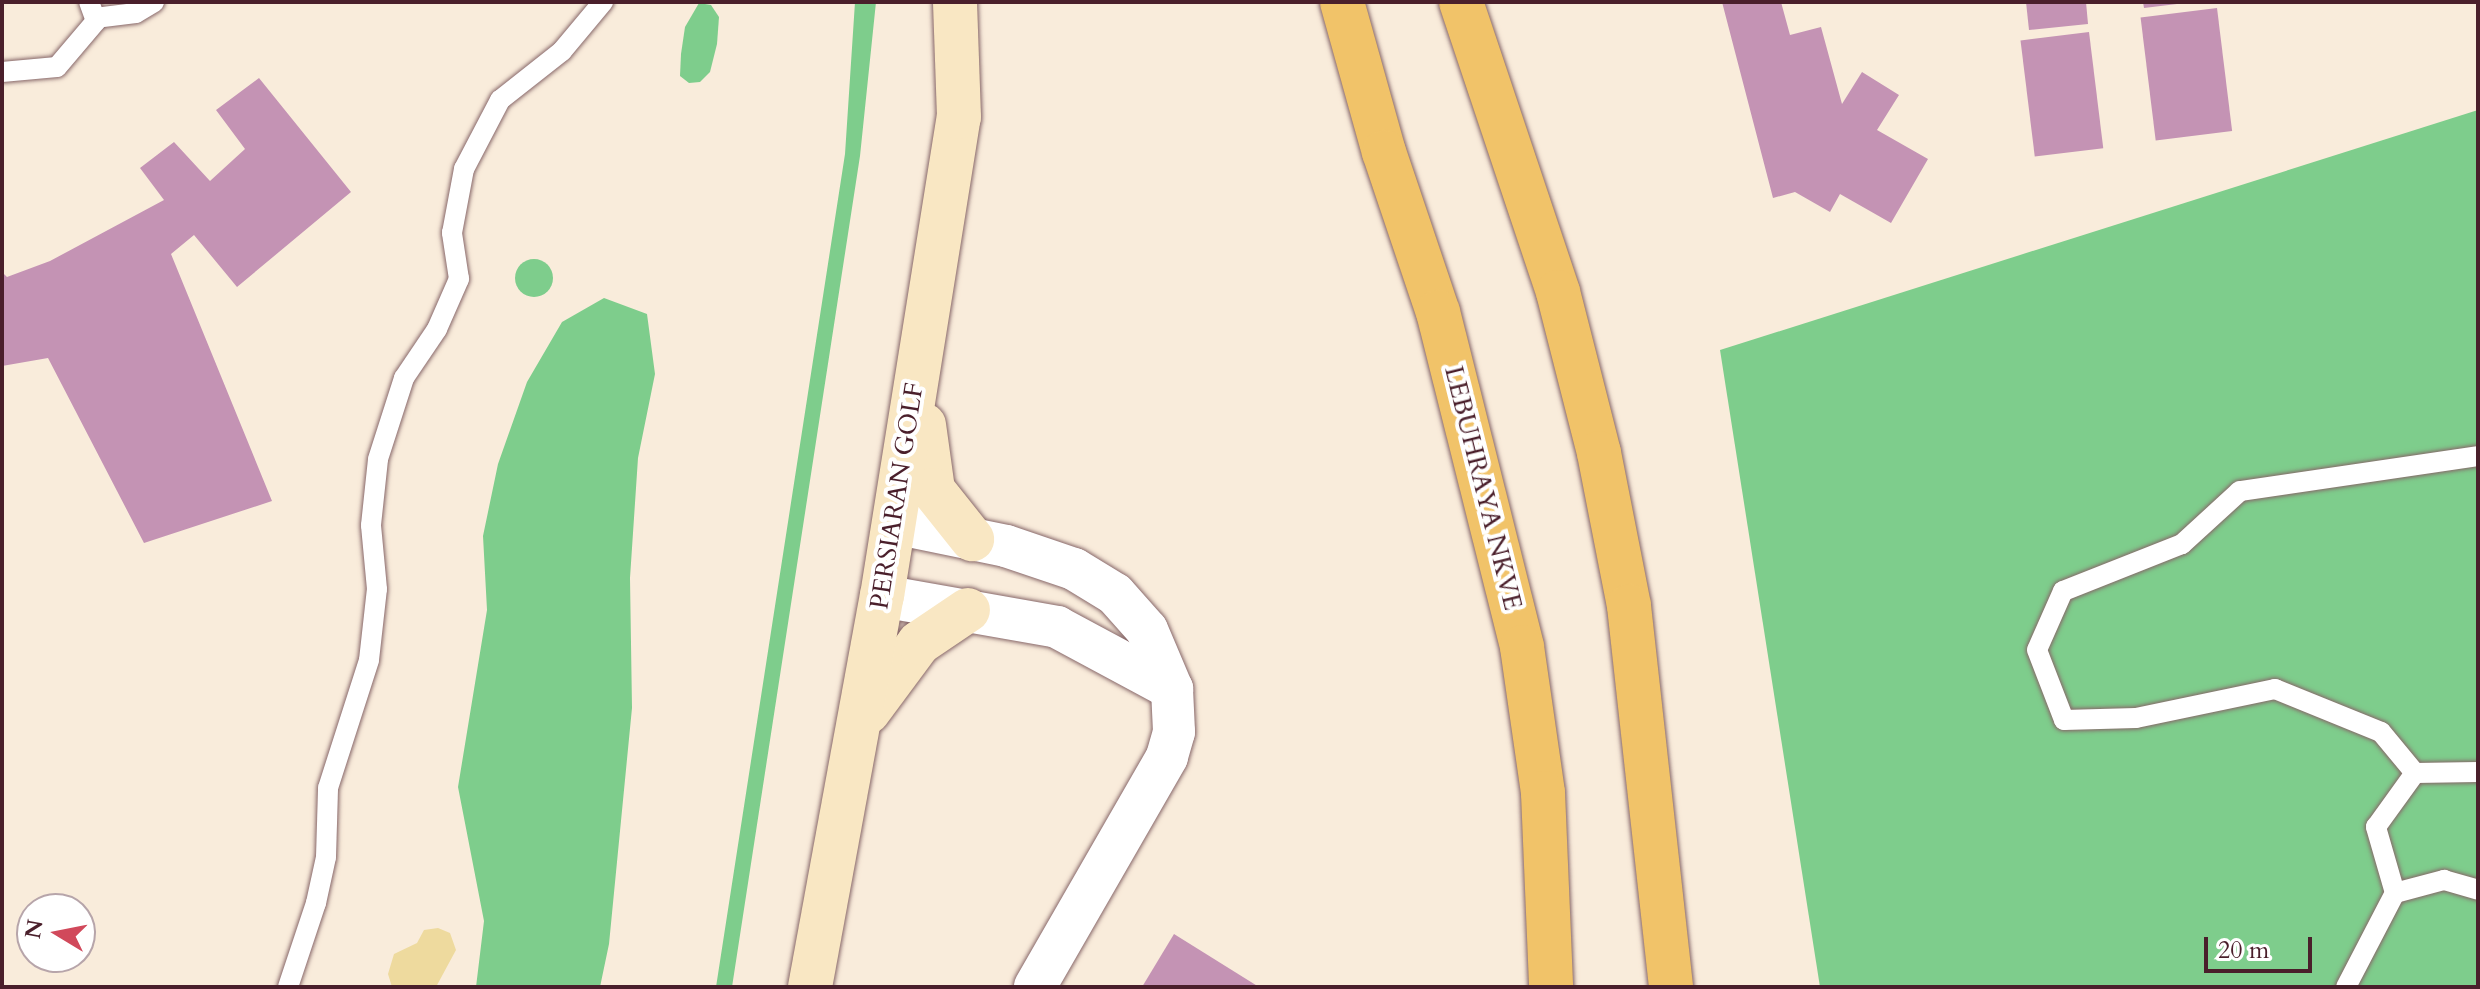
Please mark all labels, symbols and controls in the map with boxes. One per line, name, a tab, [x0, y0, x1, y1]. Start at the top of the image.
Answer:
street label: LEBUHRAYA NKVE	[1438, 363, 1528, 613]
street label: PERSIARAN GOLF	[864, 380, 930, 612]
north arrow	[16, 893, 96, 973]
text: N	[18, 917, 51, 941]
scale bar	[2208, 921, 2316, 971]
text: 20 m	[2218, 934, 2269, 967]

